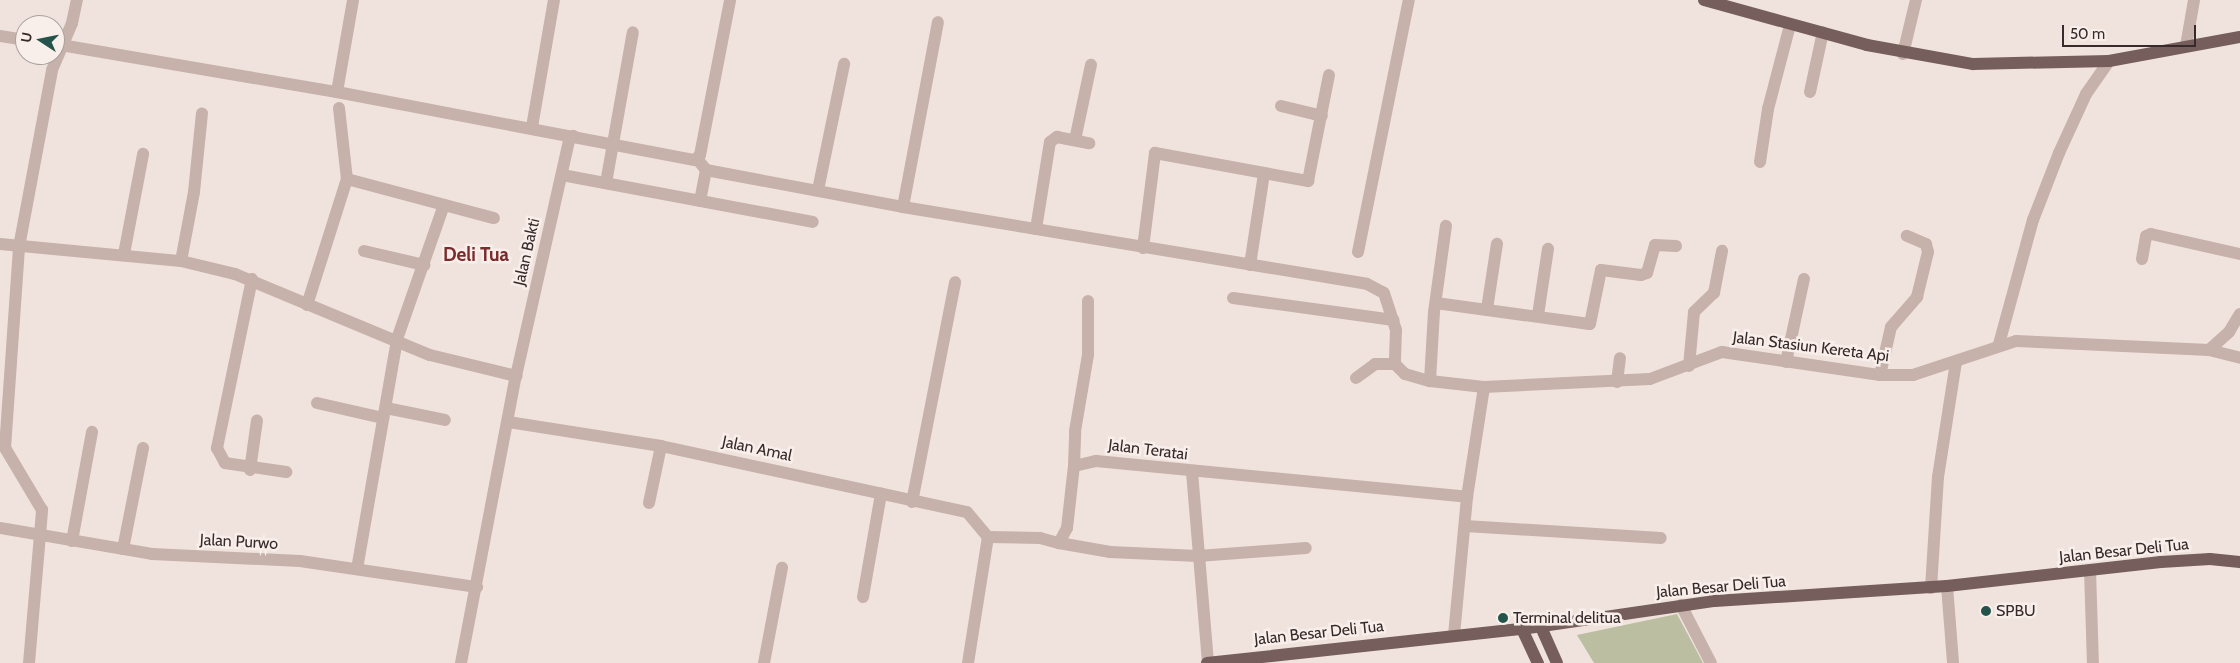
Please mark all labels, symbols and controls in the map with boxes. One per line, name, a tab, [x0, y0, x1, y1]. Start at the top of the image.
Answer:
north arrow	[15, 15, 65, 65]
scale bar	[2065, 15, 2199, 47]
text: 50 m	[2070, 25, 2105, 43]
text: U	[16, 31, 36, 44]
street label: Jalan Bakti	[510, 216, 544, 288]
district label: Deli Tua	[443, 244, 509, 266]
street label: Jalan Stasiun Kereta Api	[1732, 328, 1890, 366]
street label: Jalan Amal	[720, 432, 794, 466]
street label: Jalan Teratai	[1107, 436, 1189, 464]
street label: Jalan Purwo	[199, 530, 279, 554]
street label: Jalan Besar Deli Tua	[2058, 535, 2190, 567]
street label: Jalan Besar Deli Tua	[1655, 572, 1787, 602]
place label: SPBU	[1996, 601, 2036, 621]
marker: SPBU	[1980, 605, 1992, 617]
place label: Terminal delitua	[1513, 608, 1621, 628]
marker: Terminal delitua	[1497, 612, 1509, 624]
street label: Jalan Besar Deli Tua	[1253, 617, 1385, 649]

